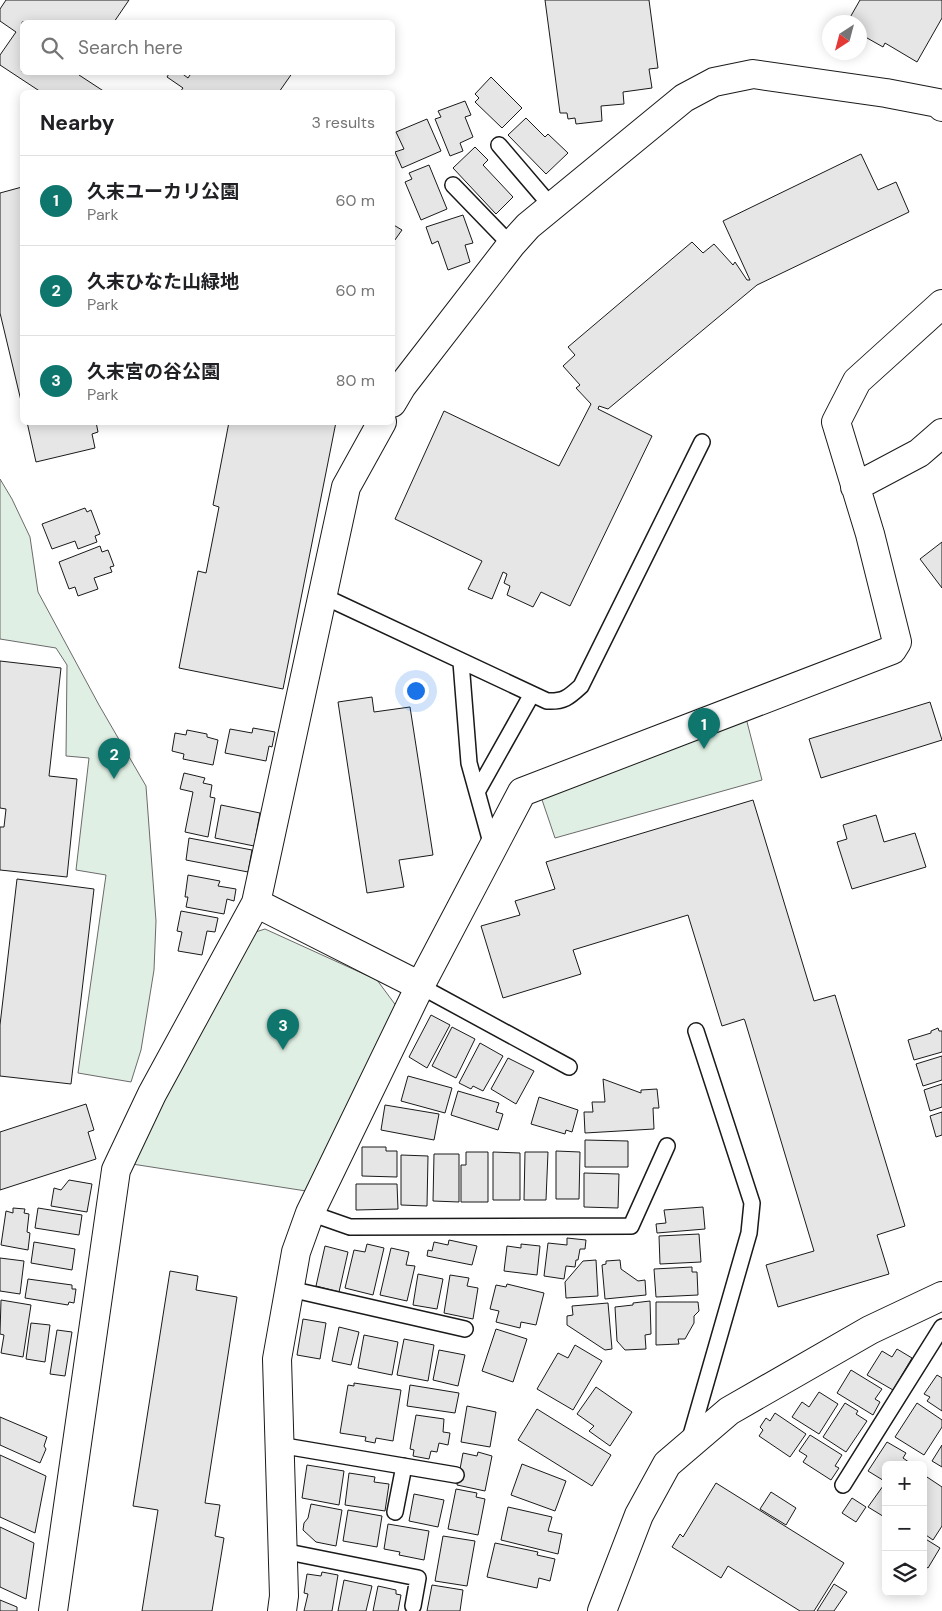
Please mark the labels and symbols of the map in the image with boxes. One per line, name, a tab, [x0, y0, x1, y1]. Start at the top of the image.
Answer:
north arrow	[822, 15, 867, 60]
your location	[403, 678, 429, 704]
pin: 1	[688, 708, 720, 749]
pin: 2	[98, 738, 130, 779]
pin: 3	[267, 1009, 299, 1050]

